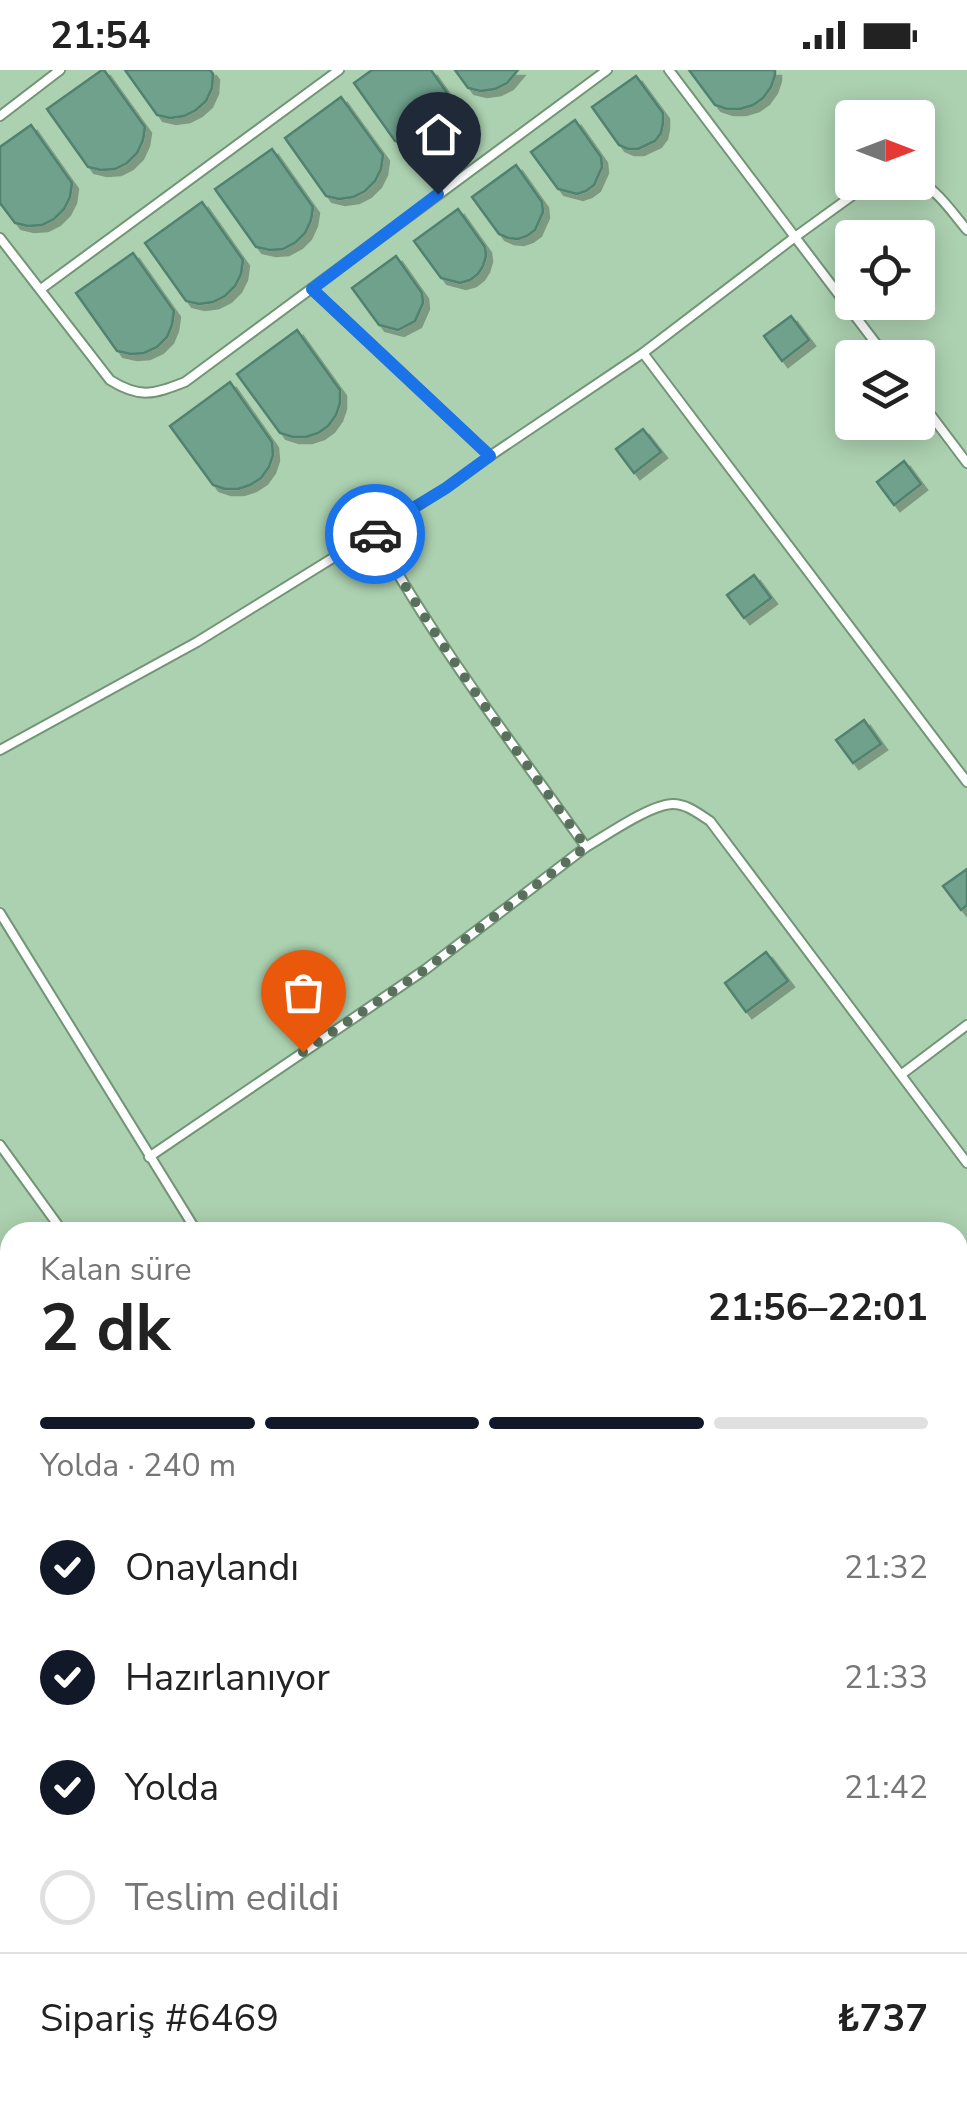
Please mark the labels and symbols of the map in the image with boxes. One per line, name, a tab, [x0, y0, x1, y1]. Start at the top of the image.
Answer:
pin	[396, 92, 481, 195]
north arrow	[835, 100, 935, 200]
courier	[325, 484, 425, 584]
pin	[261, 950, 346, 1053]

